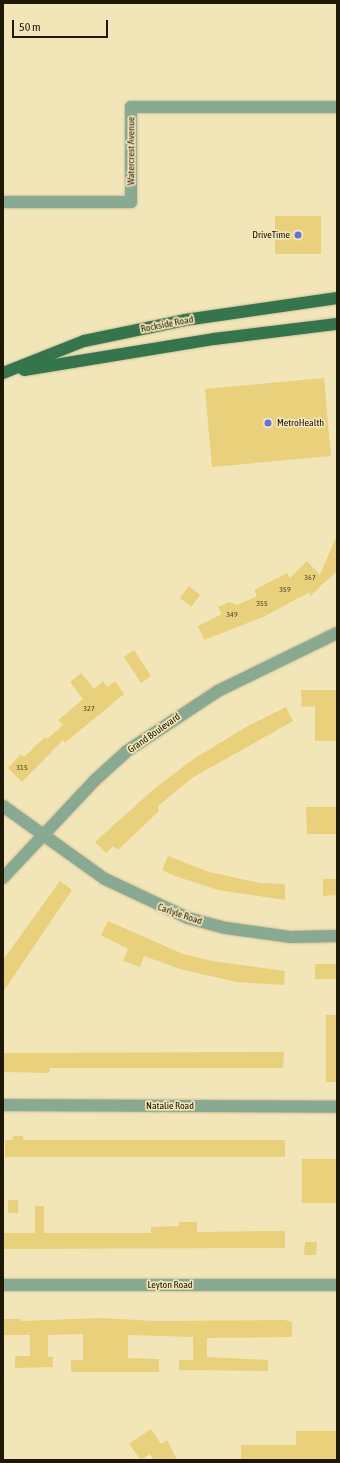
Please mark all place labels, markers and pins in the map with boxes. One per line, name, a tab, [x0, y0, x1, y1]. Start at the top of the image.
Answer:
place label: DriveTime	[252, 229, 290, 241]
marker: DriveTime	[293, 230, 303, 240]
marker: MetroHealth	[262, 417, 274, 429]
place label: MetroHealth	[277, 417, 324, 429]

